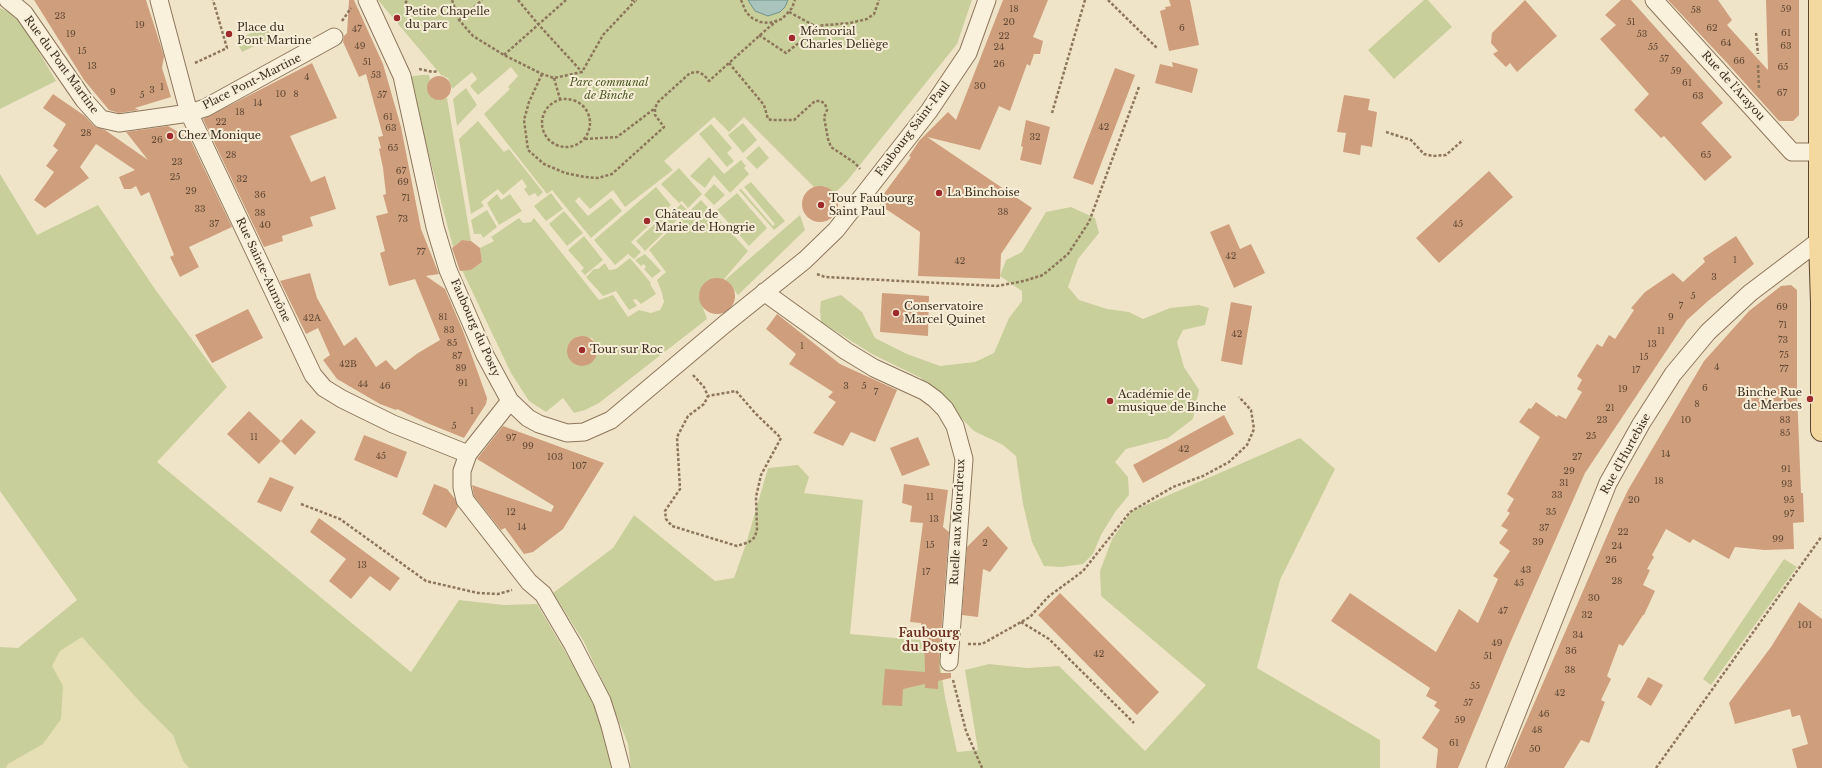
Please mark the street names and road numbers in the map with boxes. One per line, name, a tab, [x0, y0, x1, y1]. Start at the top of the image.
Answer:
street label: Rue du Pont Martine	[21, 13, 101, 117]
street label: Rue de l'Arayou	[1698, 49, 1768, 123]
street label: Place Pont-Martine	[201, 51, 303, 113]
street label: Faubourg Saint-Paul	[873, 79, 953, 179]
street label: Rue Sainte-Aumône	[233, 216, 293, 324]
street label: Faubourg du Posty	[447, 277, 503, 379]
street label: Rue d'Hurtebise	[1598, 411, 1654, 497]
street label: Ruelle aux Mourdreux	[948, 458, 968, 586]

